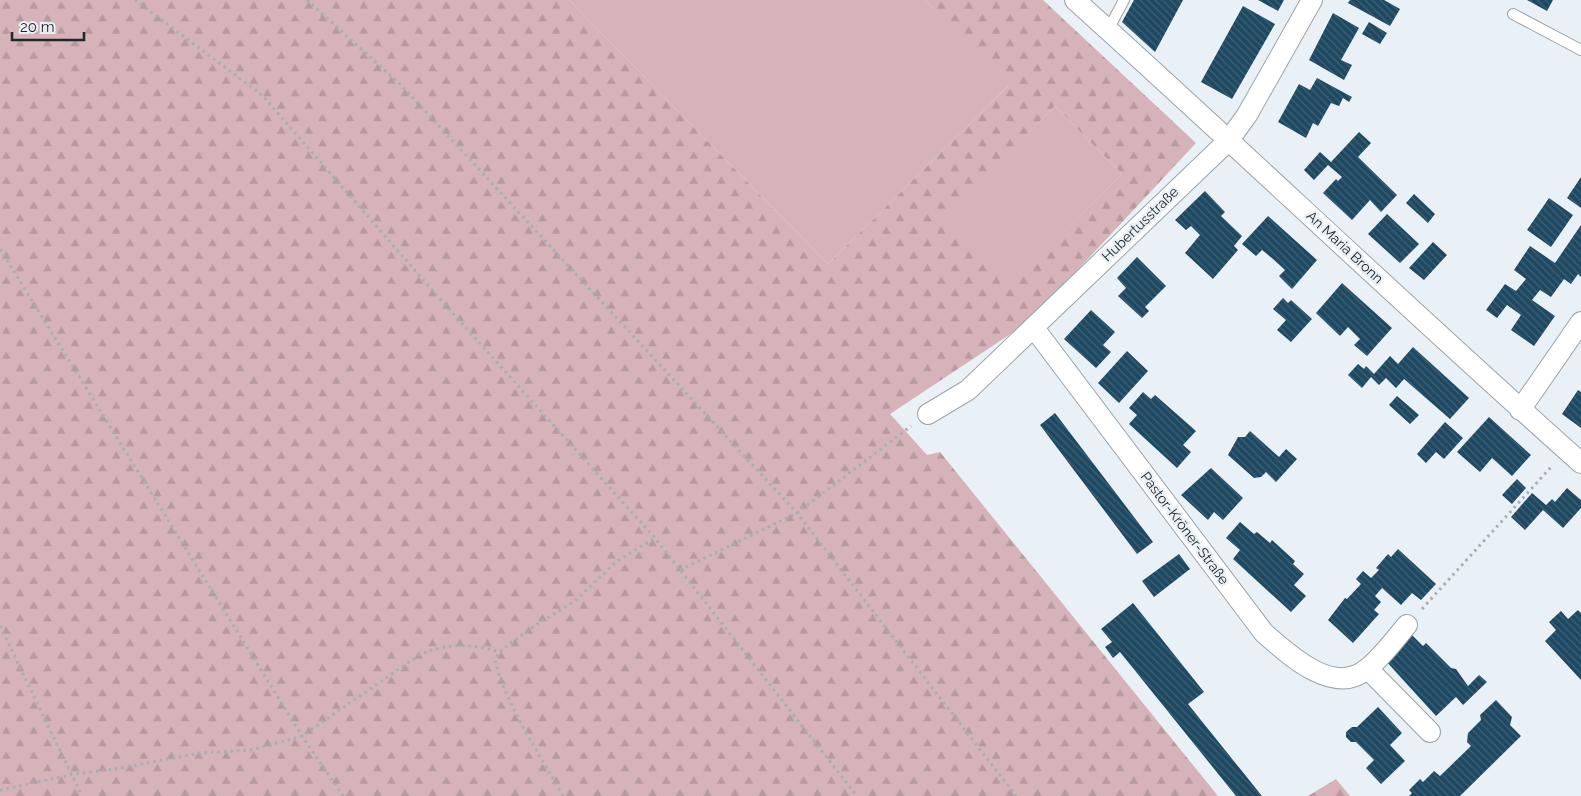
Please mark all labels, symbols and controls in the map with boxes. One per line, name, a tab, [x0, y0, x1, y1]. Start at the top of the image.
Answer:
scale bar	[12, 10, 85, 42]
text: 20 m	[20, 18, 55, 36]
street label: Hubertusstraße	[1098, 183, 1182, 265]
street label: An Maria Bronn	[1303, 207, 1387, 287]
street label: Pastor-Kröner-Straße	[1138, 469, 1232, 587]

